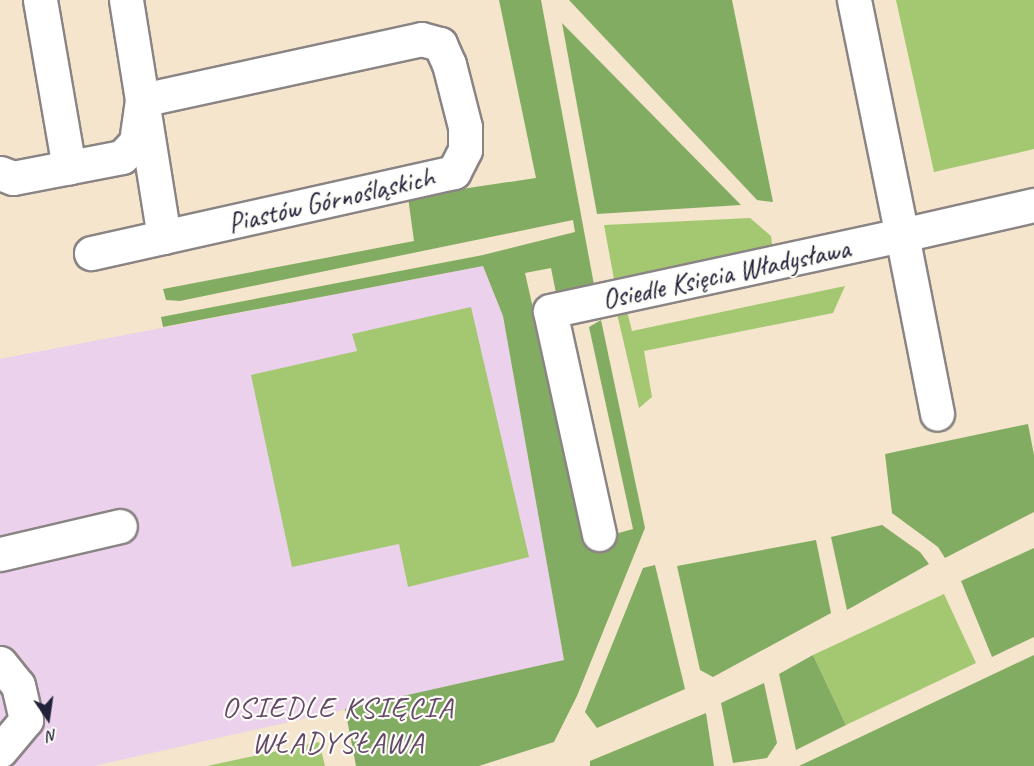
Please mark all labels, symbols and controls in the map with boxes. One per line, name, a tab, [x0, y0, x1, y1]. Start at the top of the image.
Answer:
street label: Piastów Górnośląskich	[225, 160, 437, 240]
street label: Osiedle Księcia Władysława	[599, 231, 853, 317]
north arrow	[18, 688, 78, 748]
district label: OSIEDLE KSIĘCIA WŁADYSŁAWA	[222, 689, 454, 760]
text: N	[45, 725, 59, 746]

